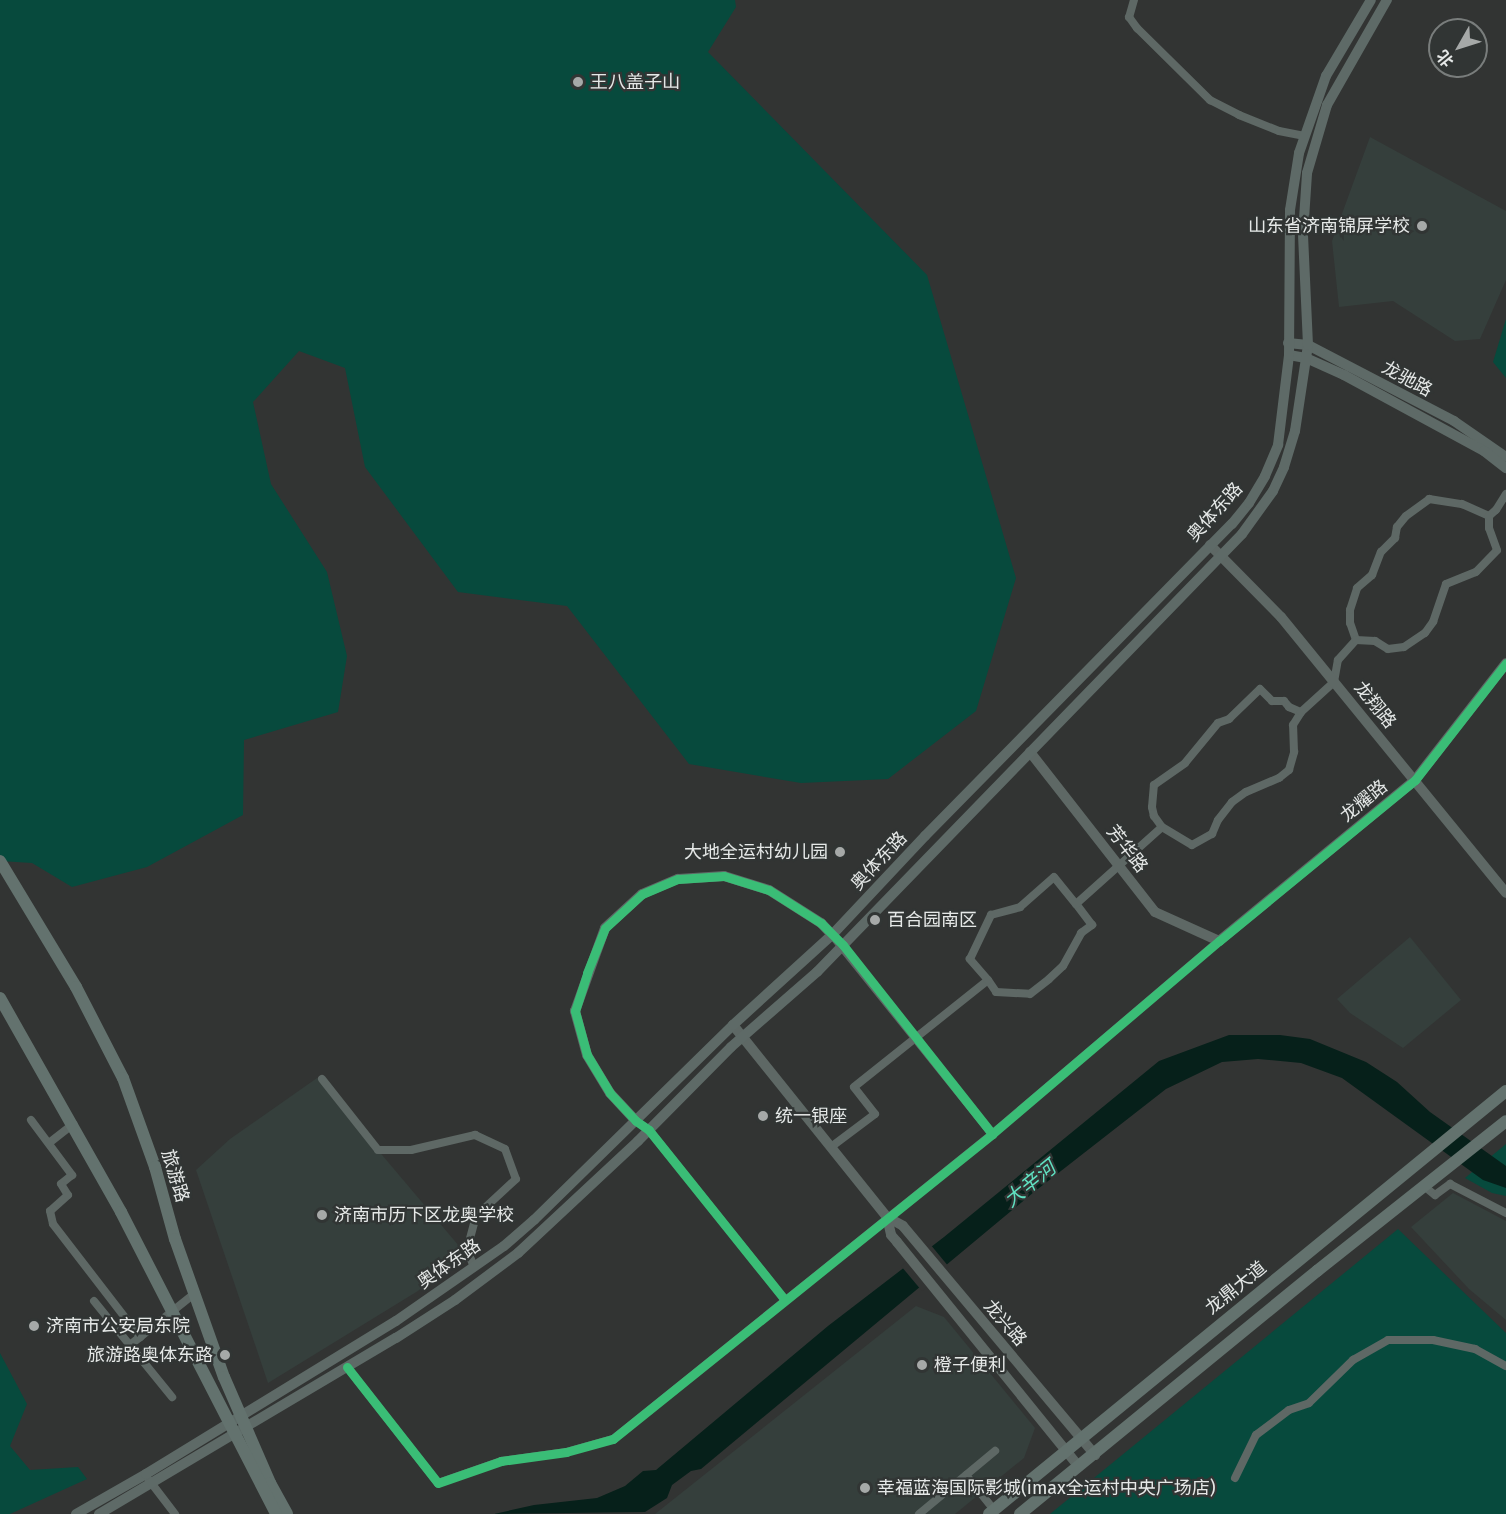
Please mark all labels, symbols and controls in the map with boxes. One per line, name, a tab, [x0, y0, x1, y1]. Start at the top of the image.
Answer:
north arrow	[1428, 18, 1488, 78]
text: 北	[1433, 46, 1458, 71]
place label: 王八盖子山	[590, 71, 680, 93]
marker: 王八盖子山	[571, 75, 585, 89]
place label: 山东省济南锦屏学校	[1248, 215, 1410, 237]
marker: 山东省济南锦屏学校	[1415, 219, 1429, 233]
street label: 龙驰路	[1378, 357, 1436, 401]
street label: 奥体东路	[1183, 478, 1247, 546]
street label: 龙翔路	[1350, 677, 1400, 733]
street label: 龙耀路	[1336, 776, 1392, 826]
street label: 芳华路	[1102, 821, 1152, 877]
street label: 奥体东路	[847, 827, 911, 895]
place label: 大地全运村幼儿园	[684, 841, 828, 863]
marker: 大地全运村幼儿园	[833, 845, 847, 859]
place label: 百合园南区	[887, 909, 977, 931]
marker: 百合园南区	[868, 913, 882, 927]
place label: 统一银座	[775, 1105, 847, 1127]
marker: 统一银座	[756, 1109, 770, 1123]
street label: 旅游路	[157, 1147, 193, 1205]
water label: 大辛河	[999, 1156, 1061, 1212]
place label: 济南市历下区龙奥学校	[334, 1204, 514, 1226]
marker: 济南市历下区龙奥学校	[315, 1208, 329, 1222]
street label: 奥体东路	[413, 1235, 485, 1293]
street label: 龙鼎大道	[1201, 1257, 1271, 1319]
street label: 龙兴路	[979, 1296, 1031, 1350]
place label: 济南市公安局东院	[46, 1315, 190, 1337]
marker: 济南市公安局东院	[27, 1319, 41, 1333]
place label: 旅游路奥体东路	[87, 1344, 213, 1366]
marker: 旅游路奥体东路	[218, 1348, 232, 1362]
place label: 橙子便利	[934, 1354, 1006, 1376]
marker: 橙子便利	[915, 1358, 929, 1372]
place label: 幸福蓝海国际影城(imax全运村中央广场店)	[877, 1477, 1216, 1499]
marker: 幸福蓝海国际影城(imax全运村中央广场店)	[858, 1481, 872, 1495]

